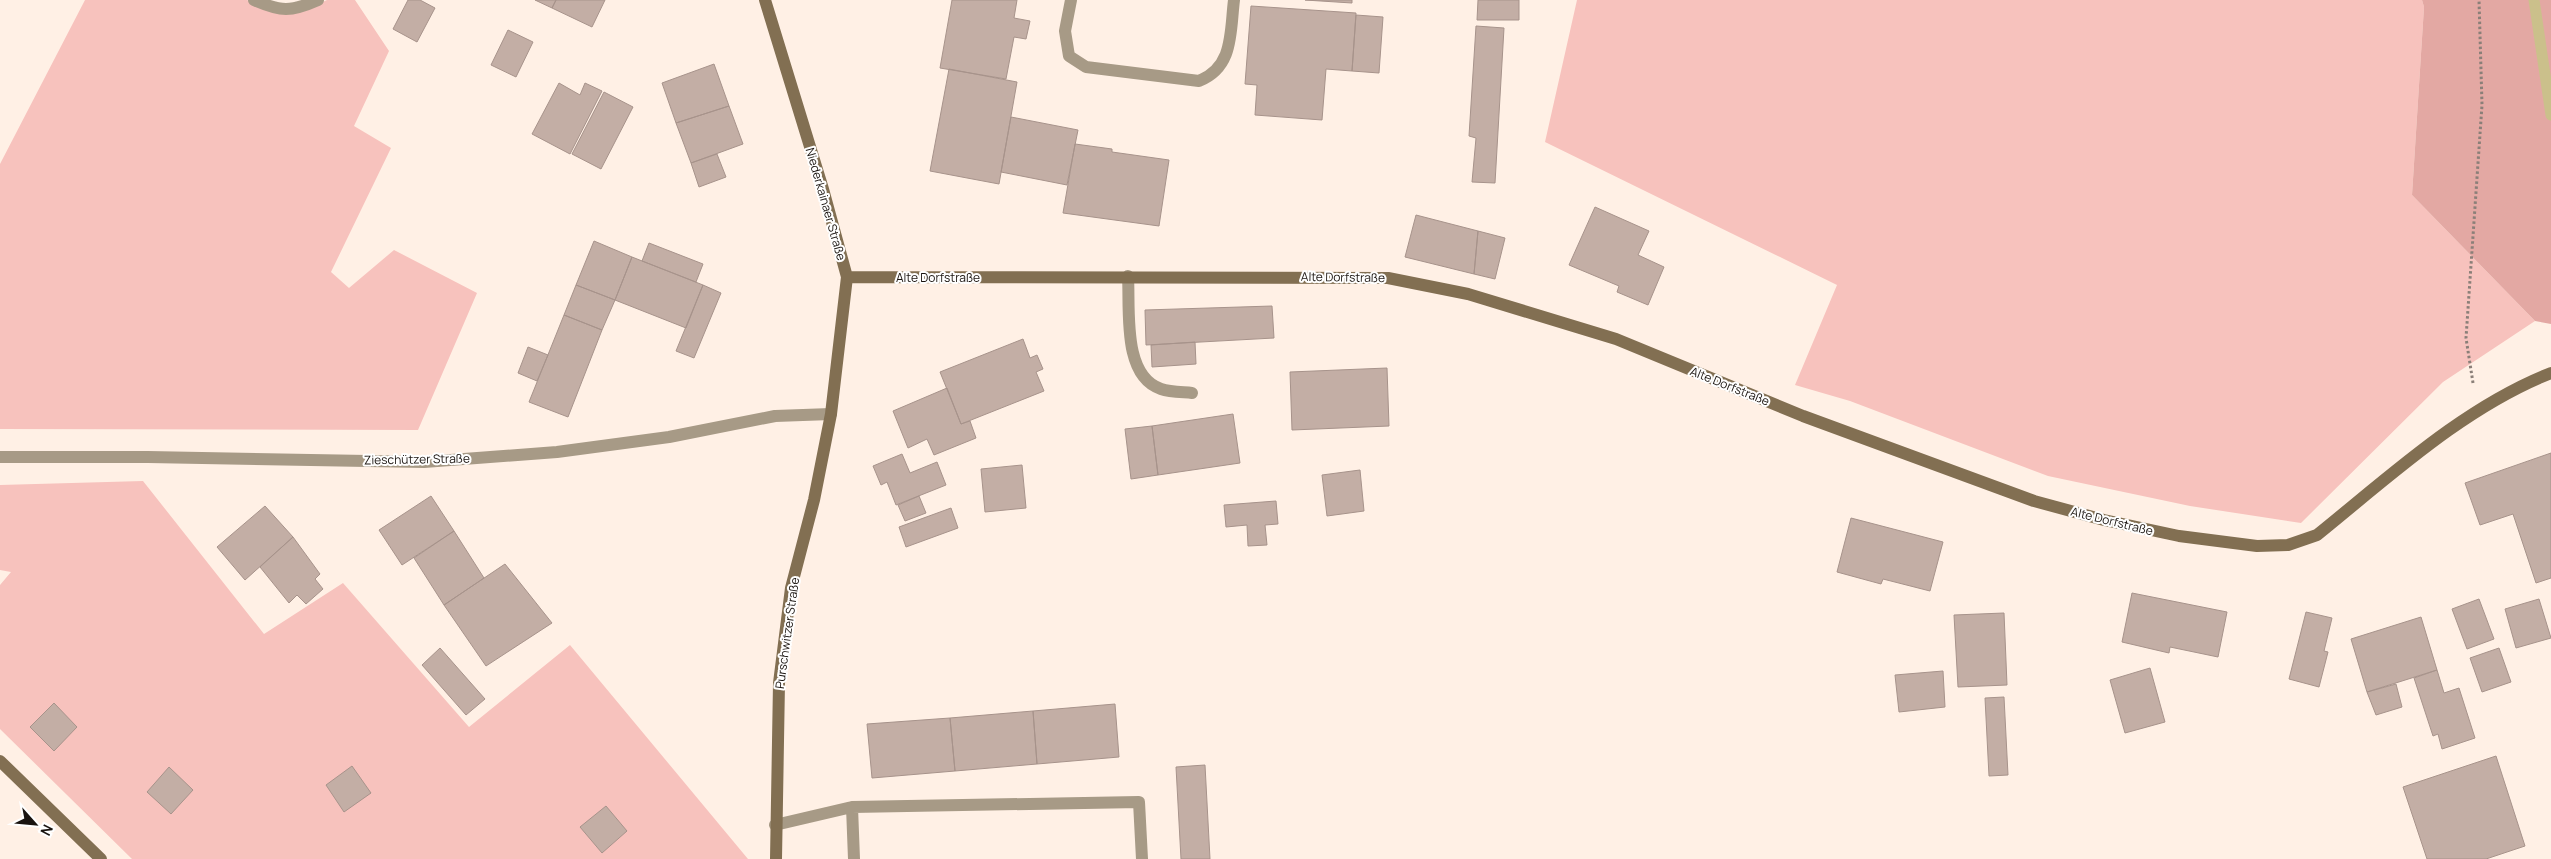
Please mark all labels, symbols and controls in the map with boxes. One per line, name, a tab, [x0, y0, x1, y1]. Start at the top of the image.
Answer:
street label: Niederkainaer Straße	[802, 146, 850, 262]
street label: Alte Dorfstraße	[1301, 268, 1385, 286]
street label: Alte Dorfstraße	[896, 269, 980, 286]
street label: Alte Dorfstraße	[1688, 362, 1772, 410]
street label: Zieschützer Straße	[364, 450, 470, 468]
street label: Alte Dorfstraße	[2069, 503, 2155, 539]
street label: Purschwitzer Straße	[771, 576, 803, 690]
north arrow	[10, 799, 60, 849]
text: N	[36, 821, 58, 839]

